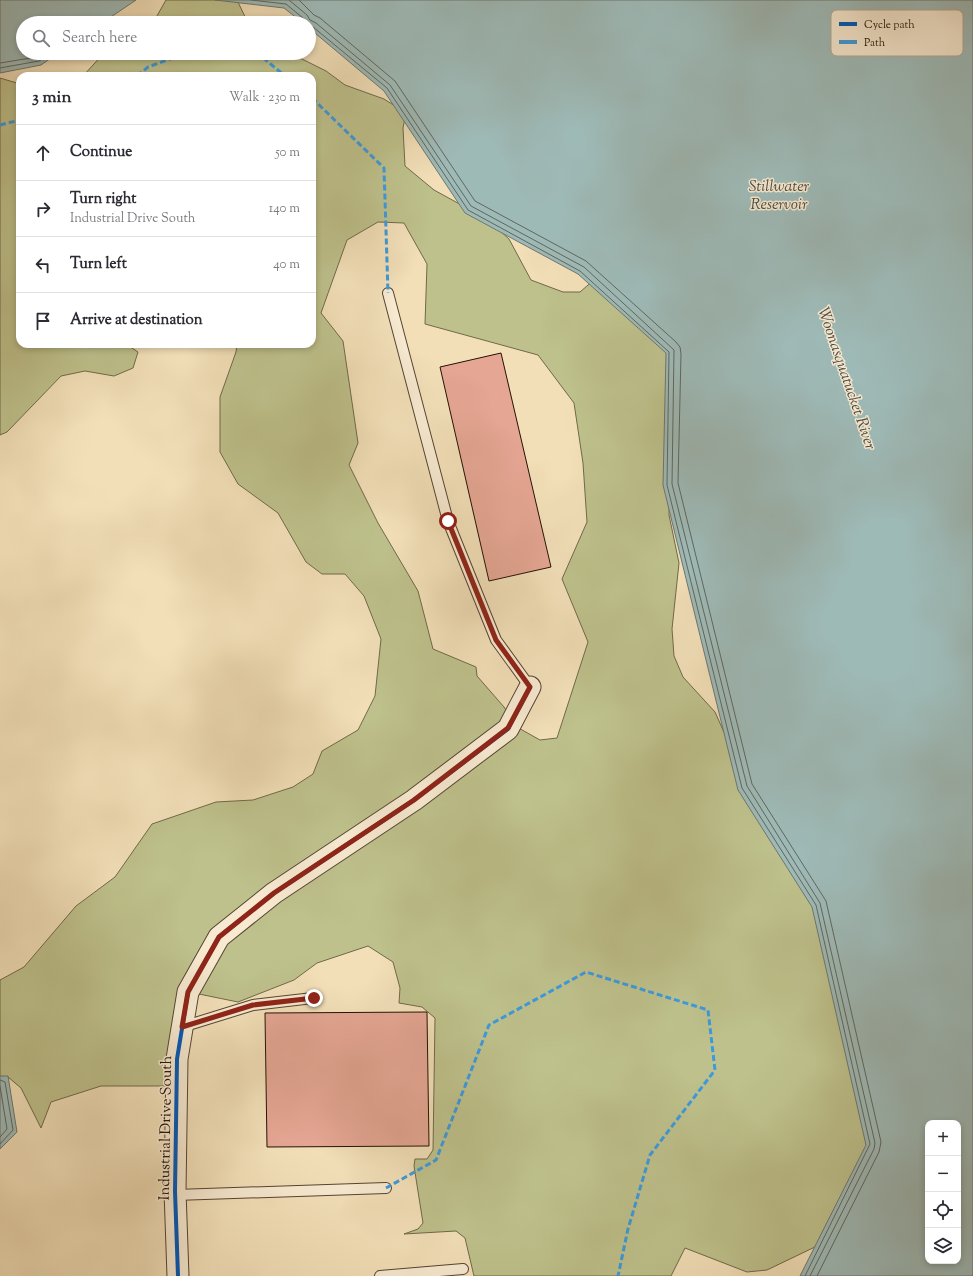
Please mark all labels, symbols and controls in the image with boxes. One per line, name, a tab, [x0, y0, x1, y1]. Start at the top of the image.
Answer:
legend	[831, 10, 963, 56]
search box	[16, 16, 316, 60]
text: Cycle path	[864, 17, 915, 33]
icon: search	[30, 27, 52, 49]
text: Search here	[62, 28, 137, 49]
text: Path	[864, 35, 886, 51]
text: 3 min	[32, 86, 71, 110]
text: Walk · 230 m	[229, 89, 300, 107]
icon: ahead	[32, 142, 54, 164]
text: Continue	[70, 142, 132, 163]
text: 50 m	[275, 144, 300, 162]
water label: Stillwater Reservoir	[749, 176, 810, 217]
text: Turn right	[70, 189, 136, 210]
icon: right	[32, 198, 54, 220]
text: 140 m	[269, 200, 300, 218]
text: Industrial Drive South	[70, 210, 196, 228]
icon: left	[32, 254, 54, 276]
text: Turn left	[70, 254, 127, 275]
text: 40 m	[273, 256, 300, 274]
water label: Woonasquatucket River	[810, 304, 881, 454]
icon: arrive	[32, 310, 54, 332]
text: Arrive at destination	[70, 310, 203, 331]
route start	[439, 512, 457, 530]
route end	[305, 989, 323, 1007]
street label: Industrial Drive South	[155, 1055, 178, 1201]
map controls	[925, 1120, 961, 1264]
button: +	[925, 1120, 961, 1156]
button: −	[925, 1156, 961, 1192]
button: locate	[925, 1192, 961, 1228]
button: layers	[925, 1228, 961, 1264]

